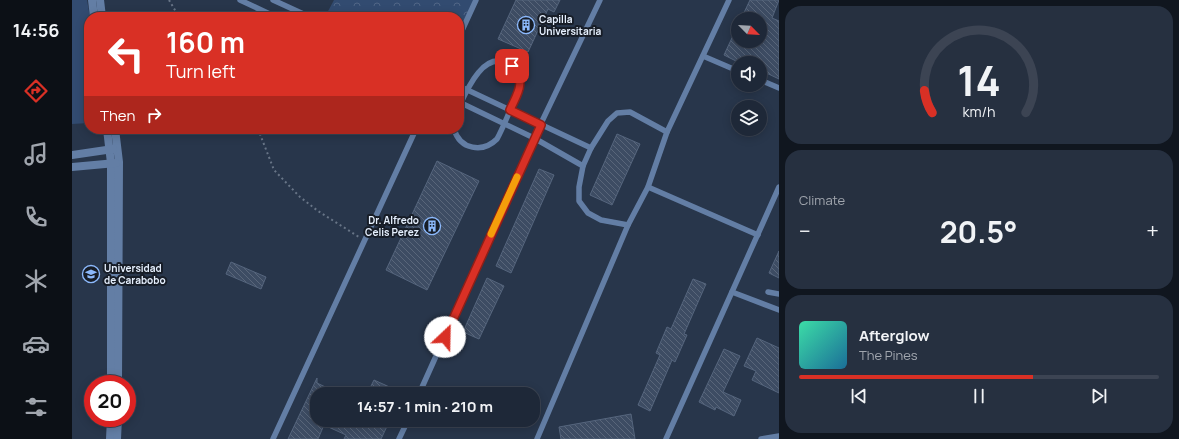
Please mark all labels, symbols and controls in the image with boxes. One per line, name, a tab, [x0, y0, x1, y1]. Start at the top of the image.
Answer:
place label: Capilla Universitaria	[539, 12, 602, 38]
north arrow	[731, 12, 767, 48]
map controls	[731, 12, 767, 136]
building icon: Capilla Universitaria	[516, 15, 536, 35]
text: 14:56	[13, 18, 59, 42]
text: 160 m	[166, 23, 245, 61]
icon: left	[100, 28, 152, 80]
pin	[495, 49, 529, 83]
text: 14	[957, 52, 1001, 108]
icon: arrive	[501, 55, 523, 77]
button: sound	[731, 56, 767, 92]
text: Turn left	[166, 59, 236, 83]
icon: directions	[22, 77, 50, 105]
button: layers	[731, 100, 767, 136]
text: km/h	[962, 102, 996, 121]
icon: right	[143, 104, 165, 126]
text: Then	[100, 105, 135, 126]
icon: music	[22, 140, 50, 168]
text: Climate	[799, 191, 845, 209]
icon: phone	[22, 203, 50, 231]
text: 20.5°	[940, 211, 1018, 252]
place label: Dr. Alfredo Celis Perez	[365, 213, 419, 239]
building icon: Dr. Alfredo Celis Perez	[422, 216, 442, 236]
text: −	[799, 216, 811, 246]
text: +	[1146, 216, 1159, 246]
place label: Universidad de Carabobo	[104, 261, 166, 287]
school or university icon: Universidad de Carabobo	[81, 264, 101, 284]
icon: climate	[22, 267, 50, 295]
position arrow	[424, 316, 466, 358]
text: Afterglow	[859, 325, 930, 346]
icon: car	[22, 330, 50, 358]
text: The Pines	[859, 346, 918, 364]
speed limit sign: 20	[84, 375, 136, 427]
icon: previous	[848, 385, 870, 407]
icon: pause	[968, 385, 990, 407]
icon: next	[1088, 385, 1110, 407]
icon: filters	[22, 393, 50, 421]
text: 14:57 · 1 min · 210 m	[357, 396, 493, 417]

